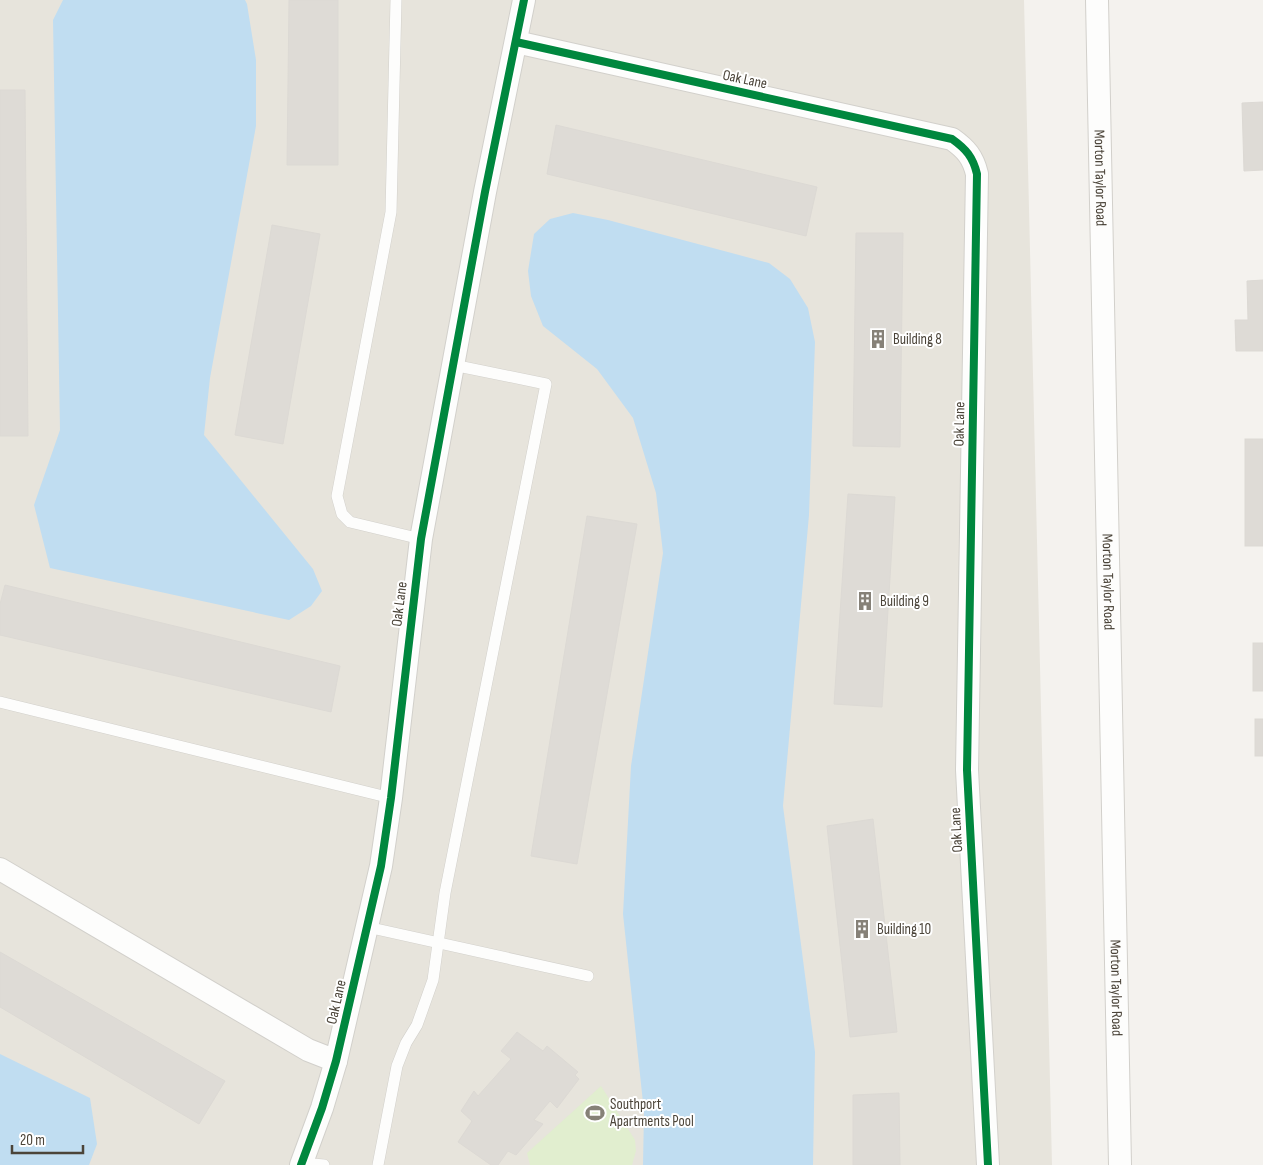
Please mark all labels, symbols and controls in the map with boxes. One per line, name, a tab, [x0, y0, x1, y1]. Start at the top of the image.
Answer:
street label: Oak Lane	[721, 66, 769, 93]
street label: Morton Taylor Road	[1090, 130, 1110, 226]
building icon: Building 8	[867, 328, 889, 350]
place label: Building 8	[893, 330, 942, 349]
street label: Oak Lane	[950, 401, 969, 447]
street label: Morton Taylor Road	[1098, 533, 1118, 630]
street label: Oak Lane	[387, 581, 412, 628]
building icon: Building 9	[854, 590, 876, 612]
place label: Building 9	[880, 592, 929, 611]
street label: Oak Lane	[946, 807, 967, 853]
building icon: Building 10	[851, 918, 873, 940]
place label: Building 10	[877, 920, 931, 939]
street label: Morton Taylor Road	[1106, 939, 1126, 1036]
street label: Oak Lane	[322, 978, 351, 1026]
place label: Southport Apartments Pool	[609, 1095, 694, 1131]
sports icon: Southport Apartments Pool	[584, 1102, 606, 1124]
scale bar	[12, 1122, 84, 1154]
text: 20 m	[20, 1131, 45, 1150]

